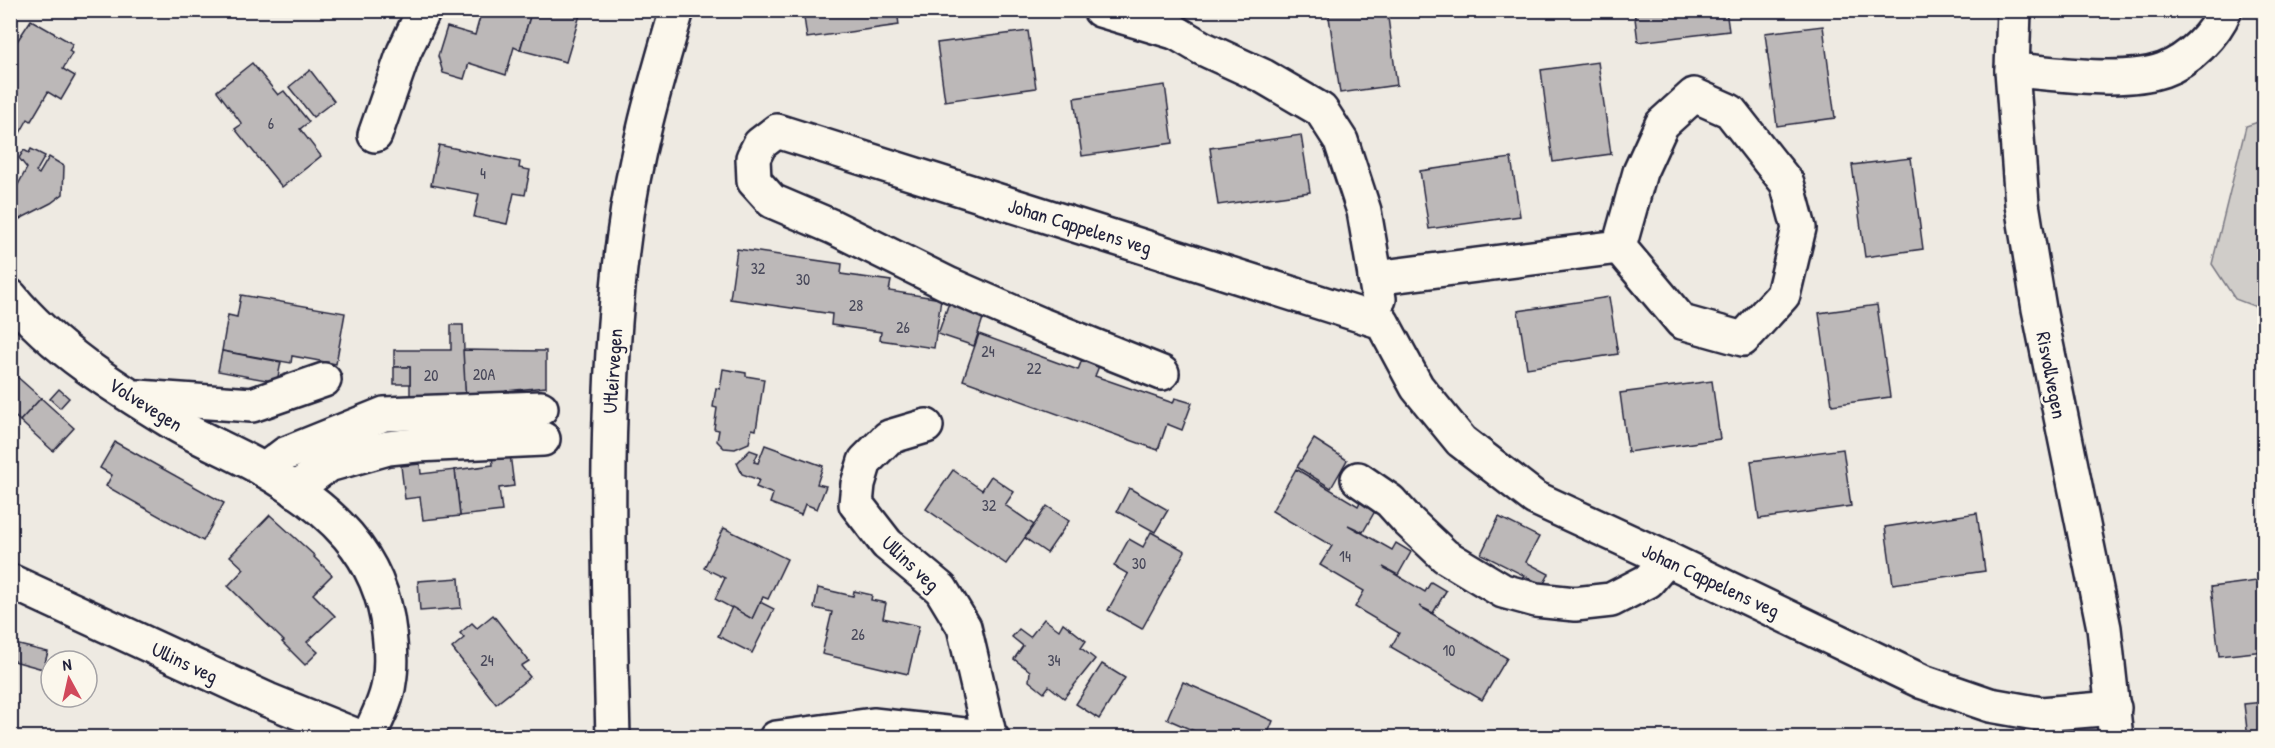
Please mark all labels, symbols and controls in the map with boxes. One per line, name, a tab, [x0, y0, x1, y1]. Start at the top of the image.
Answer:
house number: 6	[268, 112, 274, 134]
house number: 4	[480, 162, 486, 184]
street label: Johan Cappelens veg	[1005, 191, 1155, 261]
house number: 32	[751, 257, 766, 279]
house number: 30	[796, 268, 810, 290]
house number: 28	[849, 294, 863, 316]
house number: 26	[896, 316, 910, 338]
street label: Utleirvegen	[596, 328, 628, 414]
street label: Risvollvegen	[2030, 329, 2074, 421]
house number: 24	[981, 340, 995, 362]
house number: 22	[1027, 357, 1042, 379]
house number: 20A	[473, 363, 495, 385]
house number: 20	[424, 364, 438, 386]
street label: Volvevegen	[104, 371, 188, 437]
house number: 32	[982, 494, 997, 516]
street label: Ullins veg	[876, 529, 946, 597]
street label: Johan Cappelens veg	[1638, 536, 1784, 624]
house number: 14	[1339, 545, 1351, 567]
house number: 30	[1132, 552, 1146, 574]
house number: 26	[851, 623, 865, 645]
street label: Ullins veg	[147, 635, 223, 689]
house number: 10	[1443, 639, 1455, 661]
north arrow	[39, 649, 99, 709]
house number: 24	[480, 649, 494, 671]
house number: 34	[1047, 649, 1061, 671]
text: N	[61, 653, 73, 676]

